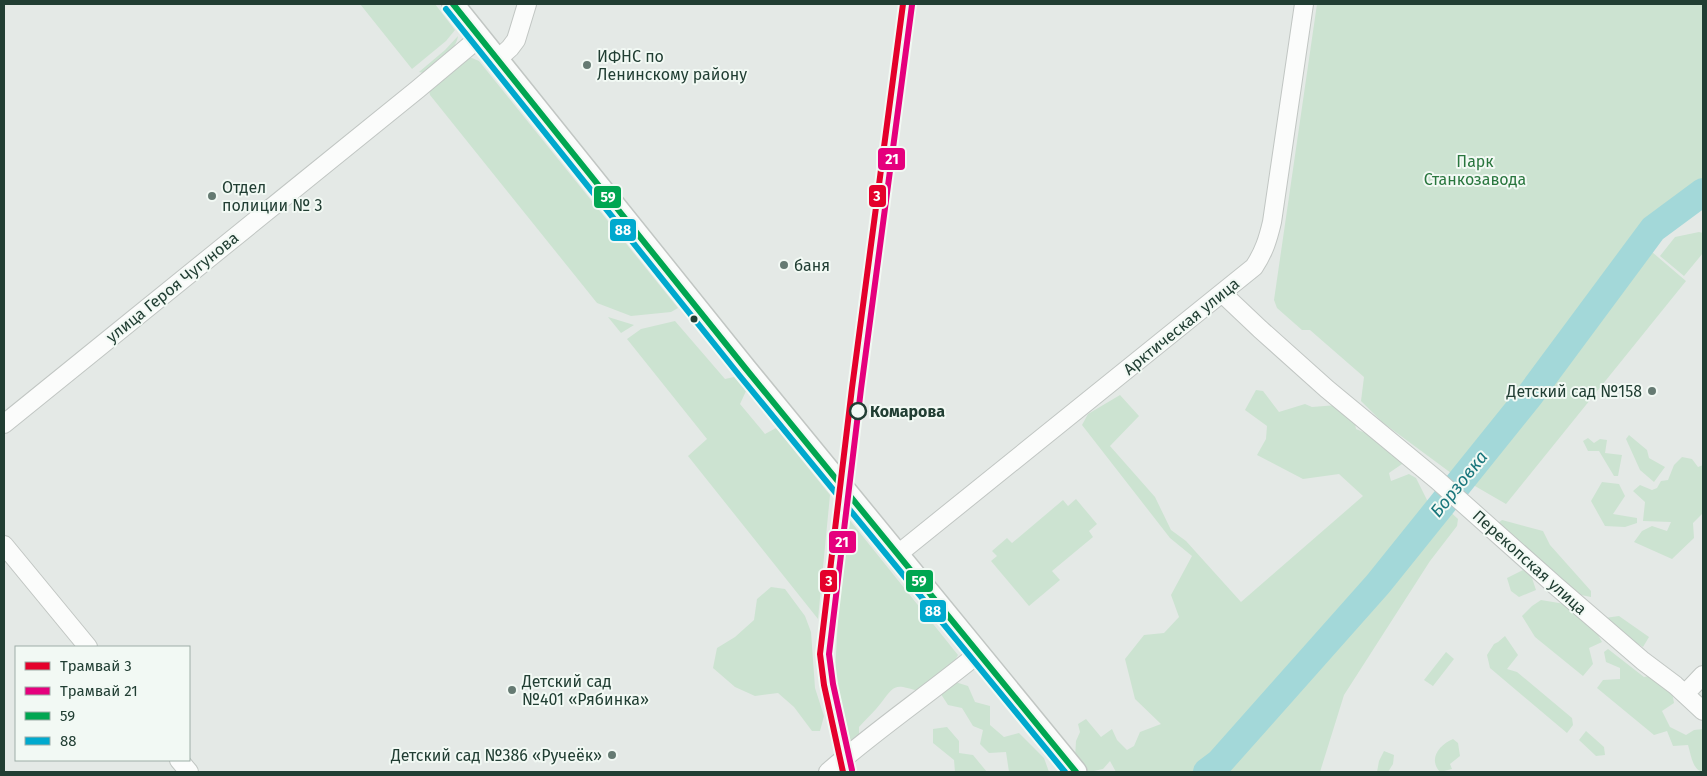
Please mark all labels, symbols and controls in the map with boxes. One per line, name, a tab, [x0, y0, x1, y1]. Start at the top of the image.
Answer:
place label: ИФНС по Ленинскому району	[597, 47, 747, 84]
marker: ИФНС по Ленинскому району	[581, 59, 593, 71]
line badge: 21	[877, 147, 906, 171]
text: 21	[885, 151, 899, 168]
park label: Парк Станкозавода	[1424, 152, 1526, 189]
place label: Отдел полиции № 3	[222, 178, 322, 215]
line badge: 3	[868, 184, 887, 208]
line badge: 59	[593, 185, 622, 209]
text: 3	[872, 188, 881, 205]
text: 59	[600, 189, 616, 206]
marker: Отдел полиции № 3	[206, 190, 218, 202]
line badge: 88	[609, 218, 637, 242]
text: 88	[615, 222, 631, 239]
street label: улица Героя Чугунова	[102, 228, 242, 347]
place label: баня	[794, 256, 830, 275]
marker: баня	[778, 259, 790, 271]
street label: Арктическая улица	[1120, 274, 1243, 379]
unlabelled marker	[689, 314, 699, 324]
place label: Детский сад №158	[1506, 382, 1642, 401]
marker: Детский сад №158	[1646, 385, 1658, 397]
marker: Комарова	[849, 402, 867, 420]
place label: Комарова	[870, 402, 945, 421]
water label: Борзовка	[1426, 446, 1492, 522]
street label: Перекопская улица	[1469, 506, 1591, 619]
line badge: 21	[828, 530, 857, 554]
text: 21	[835, 534, 849, 551]
line badge: 3	[819, 569, 838, 593]
line badge: 59	[905, 569, 934, 593]
text: 3	[824, 573, 833, 590]
text: 59	[911, 573, 927, 590]
line badge: 88	[919, 599, 947, 623]
text: 88	[925, 603, 941, 620]
legend	[15, 646, 190, 761]
text: Трамвай 3	[60, 657, 132, 675]
place label: Детский сад №401 «Рябинка»	[521, 672, 649, 709]
text: Трамвай 21	[60, 682, 138, 700]
marker: Детский сад №401 «Рябинка»	[506, 684, 518, 696]
text: 59	[60, 707, 75, 725]
text: 88	[60, 732, 77, 750]
place label: Детский сад №386 «Ручеёк»	[390, 746, 602, 765]
marker: Детский сад №386 «Ручеёк»	[606, 749, 618, 761]

